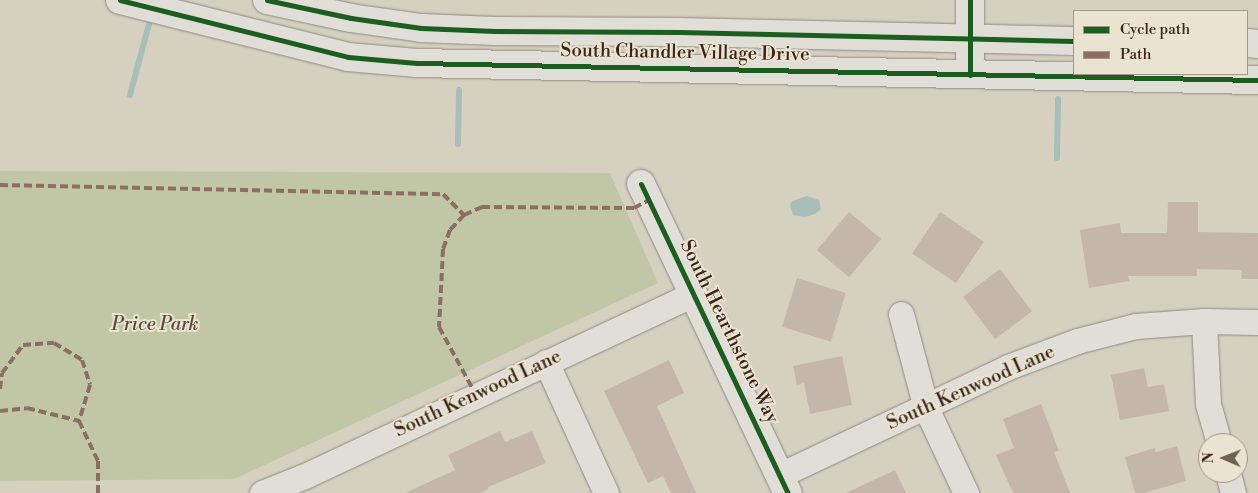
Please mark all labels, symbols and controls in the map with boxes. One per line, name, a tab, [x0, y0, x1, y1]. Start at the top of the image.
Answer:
legend	[1073, 10, 1248, 75]
text: Cycle path	[1120, 20, 1190, 39]
street label: South Chandler Village Drive	[560, 39, 810, 67]
text: Path	[1120, 45, 1152, 64]
street label: South Hearthstone Way	[675, 237, 783, 427]
park label: Price Park	[111, 314, 199, 336]
street label: South Kenwood Lane	[884, 341, 1058, 435]
street label: South Kenwood Lane	[391, 345, 565, 443]
north arrow	[1198, 433, 1248, 483]
text: N	[1200, 452, 1218, 463]

